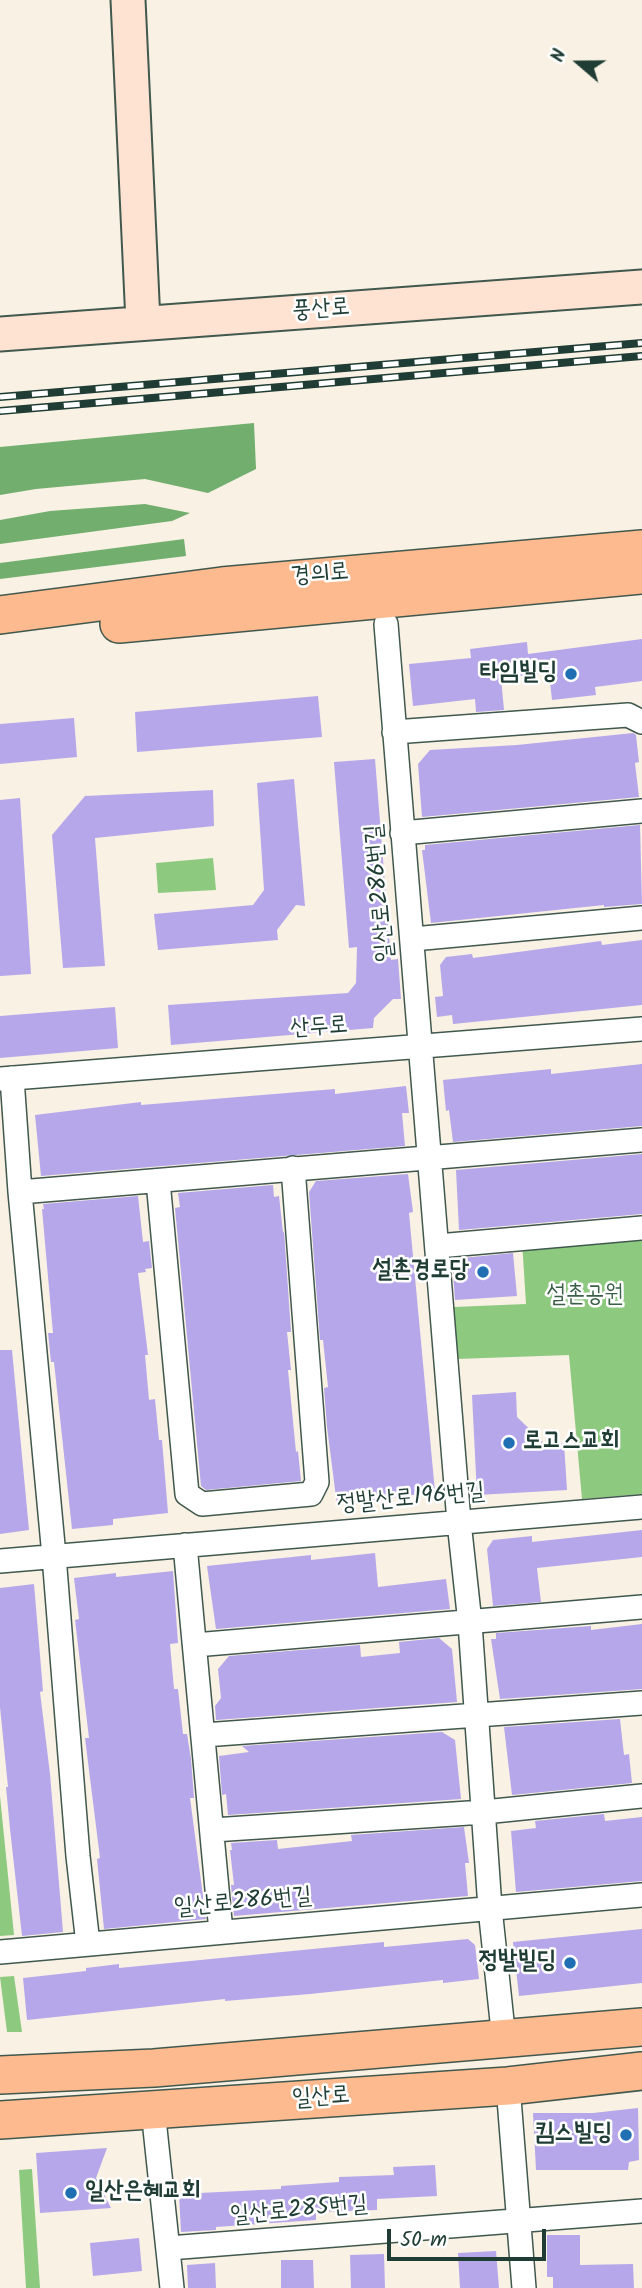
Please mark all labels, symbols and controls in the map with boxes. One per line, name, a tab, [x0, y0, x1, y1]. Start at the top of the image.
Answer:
north arrow	[544, 28, 614, 98]
text: N	[543, 45, 575, 67]
street label: 풍산로	[291, 295, 351, 327]
street label: 경의로	[290, 559, 350, 593]
place label: 타임빌딩	[480, 660, 557, 688]
marker: 타임빌딩	[563, 666, 579, 682]
street label: 일산로286번길	[362, 823, 402, 963]
street label: 산두로	[289, 1013, 349, 1045]
place label: 설촌경로당	[372, 1258, 469, 1286]
marker: 설촌경로당	[475, 1264, 491, 1280]
park label: 설촌공원	[546, 1283, 624, 1311]
place label: 로고스교회	[523, 1429, 620, 1457]
marker: 로고스교회	[501, 1435, 517, 1451]
street label: 정발산로196번길	[336, 1479, 486, 1521]
street label: 일산로286번길	[173, 1884, 313, 1924]
place label: 정발빌딩	[479, 1949, 556, 1977]
marker: 정발빌딩	[562, 1955, 578, 1971]
street label: 일산로	[291, 2083, 351, 2115]
place label: 킴스빌딩	[535, 2121, 612, 2149]
marker: 킴스빌딩	[618, 2127, 634, 2143]
place label: 일산은혜교회	[85, 2179, 201, 2207]
marker: 일산은혜교회	[63, 2185, 79, 2201]
street label: 일산로285번길	[229, 2192, 369, 2232]
scale bar	[390, 2214, 549, 2258]
text: 50 m	[400, 2224, 447, 2257]

